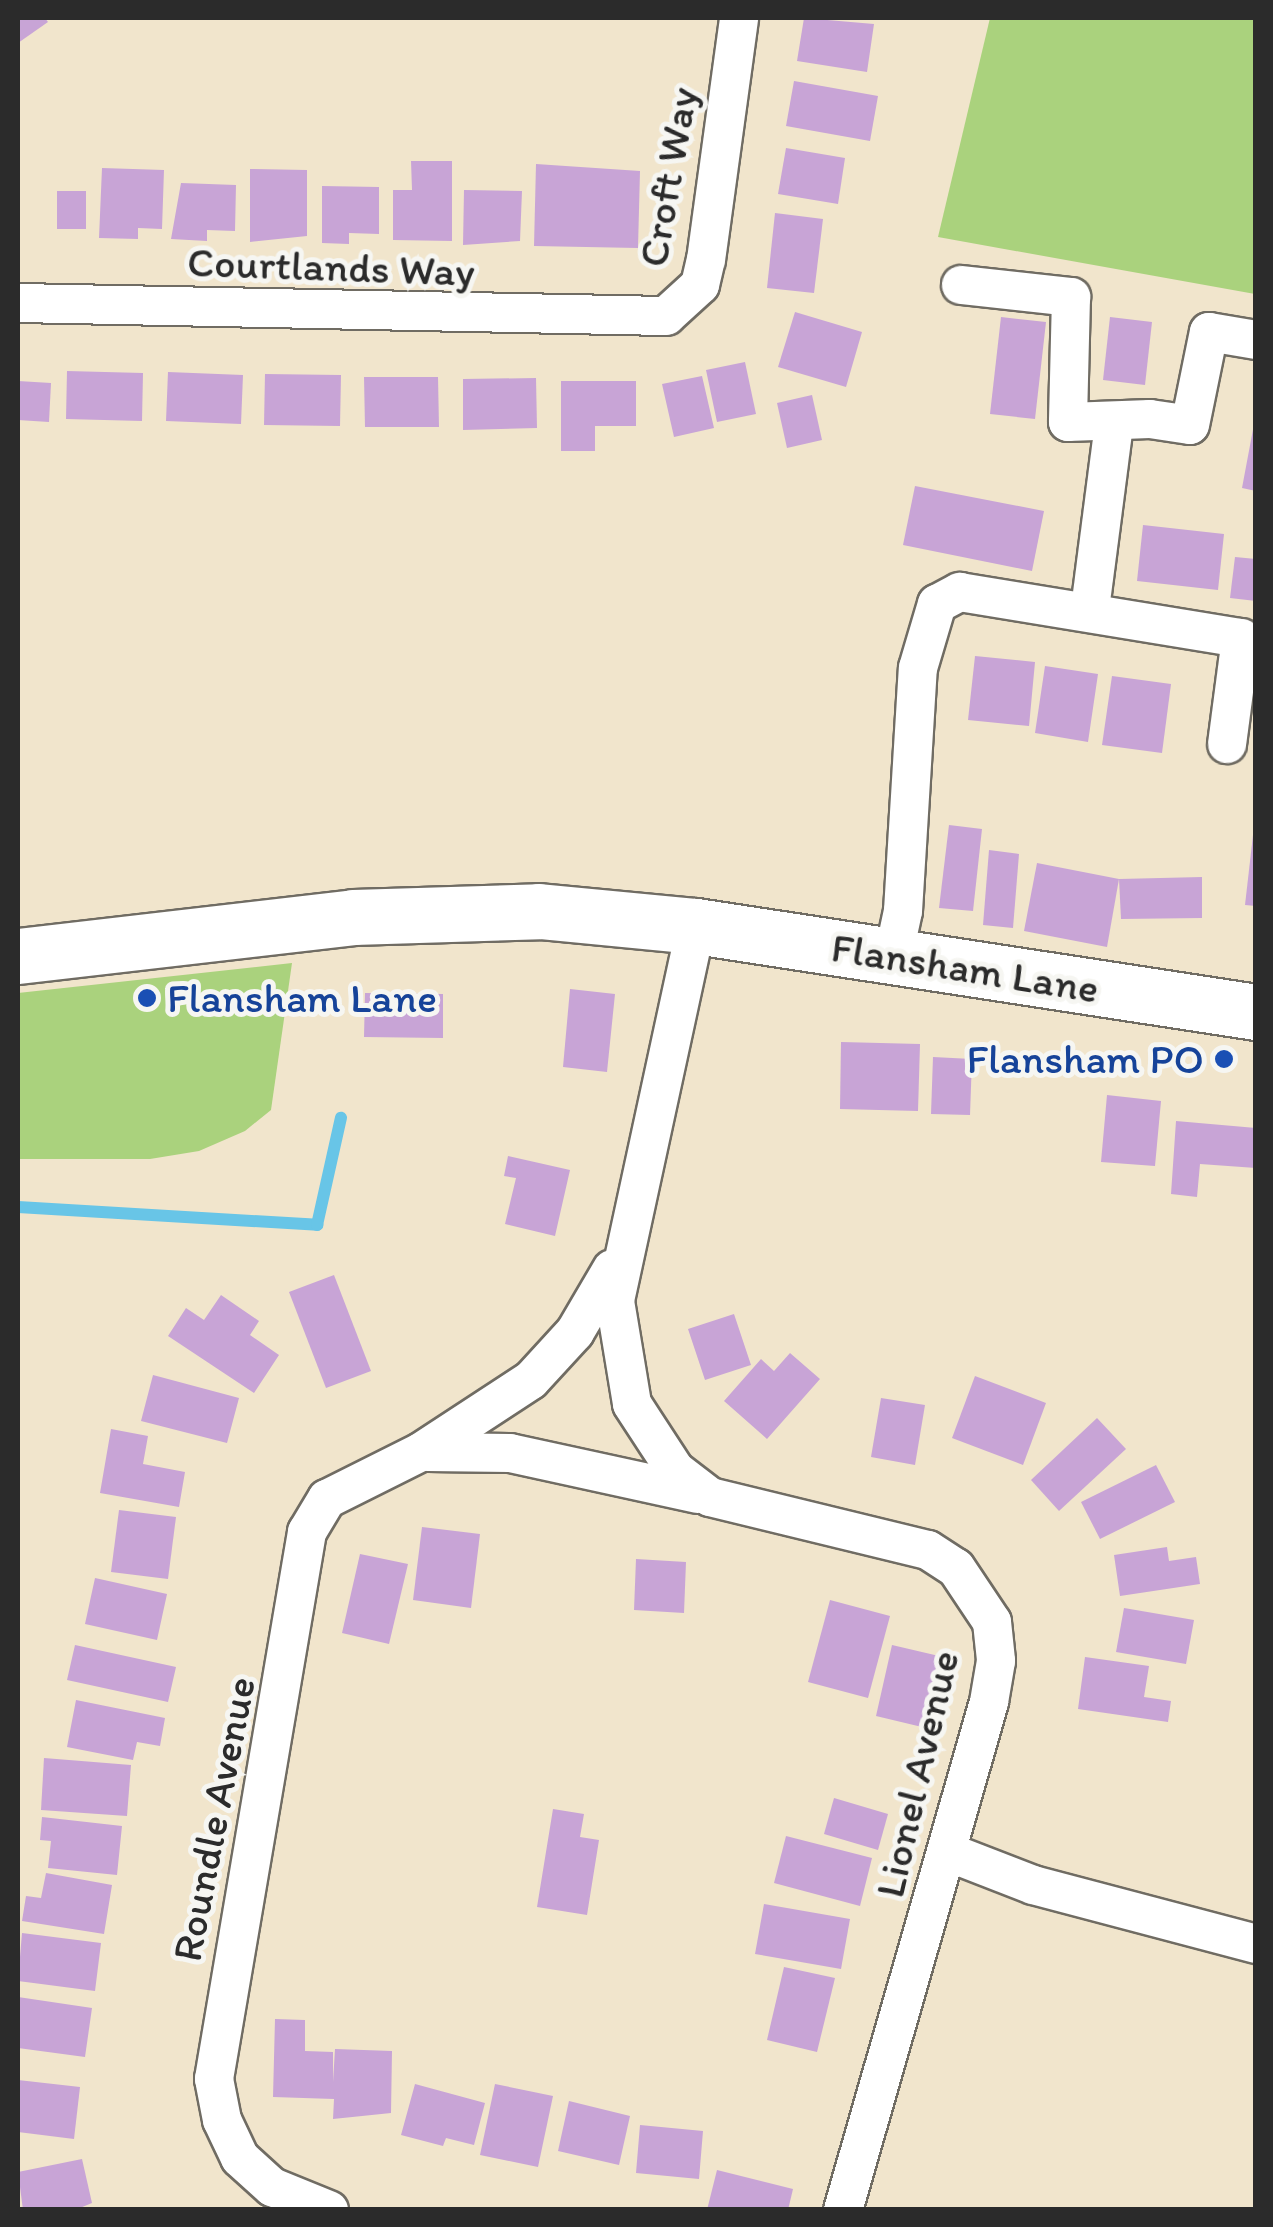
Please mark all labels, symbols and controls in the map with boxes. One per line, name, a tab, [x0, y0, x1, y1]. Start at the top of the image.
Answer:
street label: Croft Way	[627, 84, 709, 270]
street label: Courtlands Way	[186, 237, 476, 297]
street label: Flansham Lane	[828, 922, 1102, 1014]
place label: Flansham Lane	[167, 973, 437, 1023]
marker: Flansham Lane	[136, 987, 158, 1009]
place label: Flansham PO	[966, 1034, 1204, 1084]
marker: Flansham PO	[1213, 1048, 1235, 1070]
street label: Lionel Avenue	[864, 1647, 970, 1901]
street label: Roundle Avenue	[162, 1673, 266, 1965]

